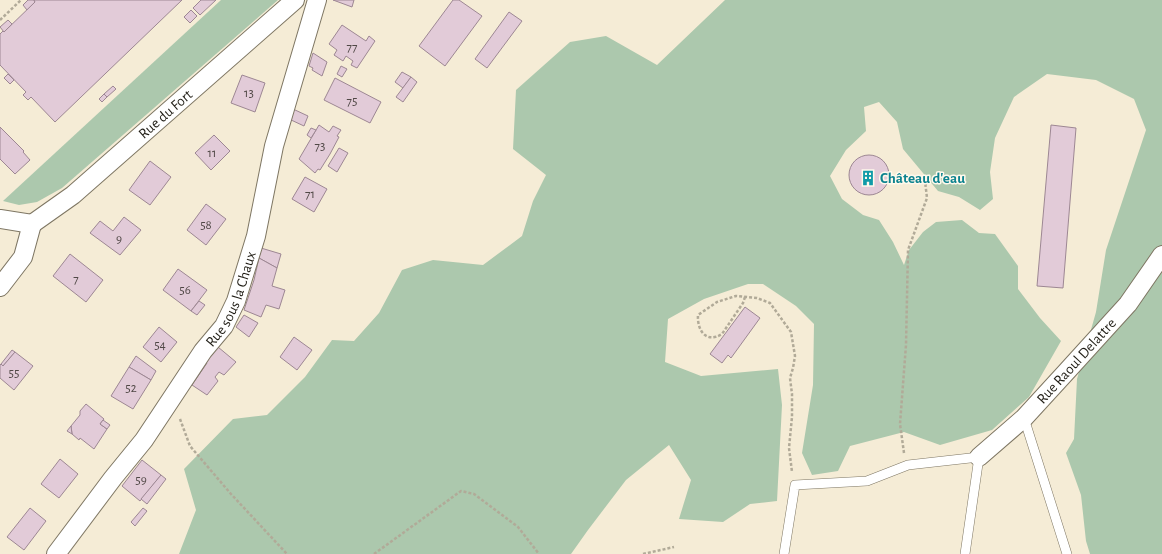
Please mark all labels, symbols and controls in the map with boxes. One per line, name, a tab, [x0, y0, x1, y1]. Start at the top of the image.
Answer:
house number: 77	[347, 41, 358, 54]
street label: Rue du Fort	[136, 86, 195, 141]
house number: 13	[244, 87, 254, 100]
house number: 75	[347, 95, 357, 108]
house number: 73	[315, 140, 325, 153]
house number: 11	[208, 147, 216, 160]
building icon: Château d'eau	[859, 169, 877, 187]
place label: Château d'eau	[880, 171, 965, 186]
house number: 71	[305, 188, 315, 201]
house number: 58	[200, 219, 212, 232]
house number: 9	[116, 233, 122, 246]
street label: Rue sous la Chaux	[203, 249, 258, 349]
house number: 7	[73, 273, 79, 286]
house number: 56	[179, 284, 191, 297]
street label: Rue Raoul Delattre	[1034, 315, 1119, 406]
house number: 54	[154, 339, 166, 352]
house number: 55	[9, 367, 19, 380]
house number: 52	[125, 382, 137, 395]
house number: 59	[135, 474, 147, 487]

